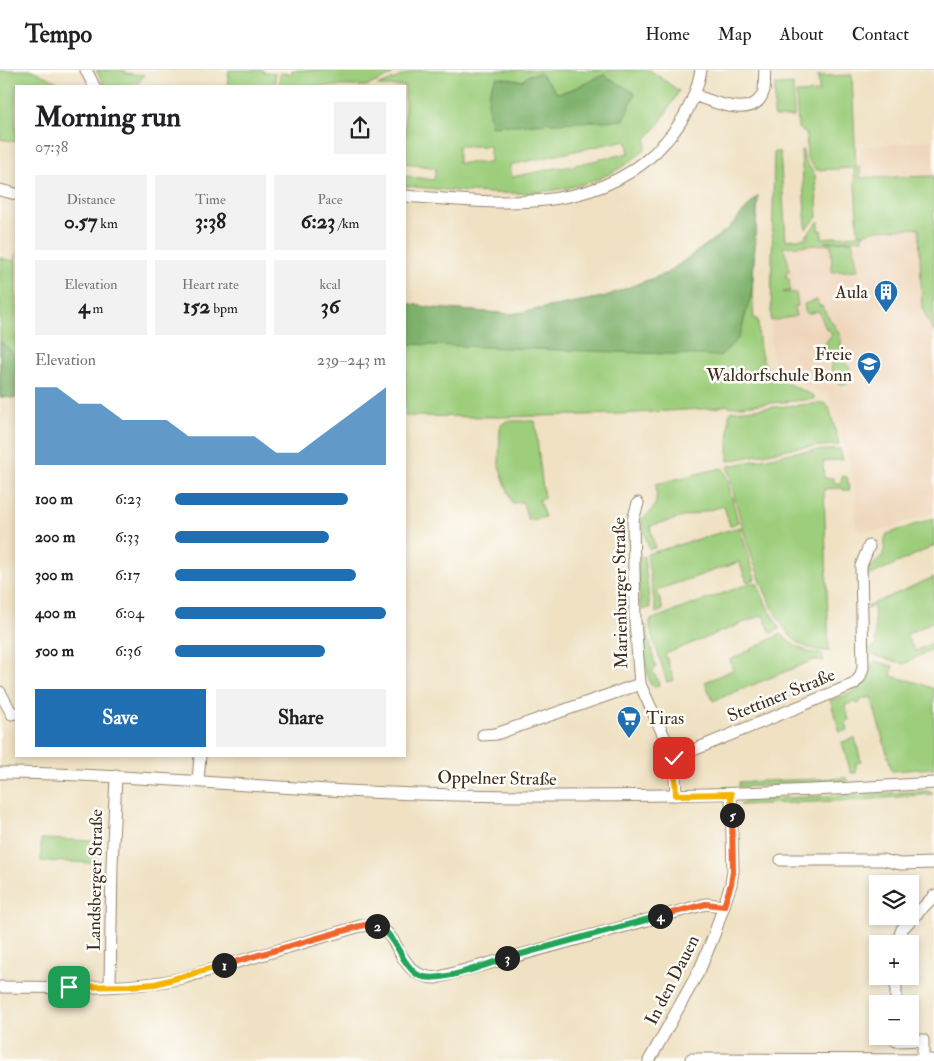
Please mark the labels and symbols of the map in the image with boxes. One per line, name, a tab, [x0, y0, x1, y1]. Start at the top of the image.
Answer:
building icon: Aula	[873, 279, 899, 313]
place label: Aula	[834, 281, 869, 304]
place label: Freie Waldorfschule Bonn	[705, 343, 852, 387]
school or university icon: Freie Waldorfschule Bonn	[856, 351, 882, 385]
street label: Marienburger Straße	[608, 517, 633, 669]
street label: Stettiner Straße	[724, 663, 839, 728]
supermarket icon: Tiras	[616, 705, 642, 739]
place label: Tiras	[646, 707, 684, 730]
pin	[653, 737, 695, 779]
street label: Oppelner Straße	[437, 766, 557, 791]
pin: 5	[720, 802, 744, 828]
street label: Landsberger Straße	[83, 808, 108, 951]
pin: 4	[648, 904, 672, 928]
pin: 2	[364, 914, 390, 938]
street label: In den Dauen	[640, 931, 705, 1029]
pin: 3	[494, 946, 520, 970]
pin: 1	[212, 952, 236, 978]
pin	[48, 966, 90, 1008]

